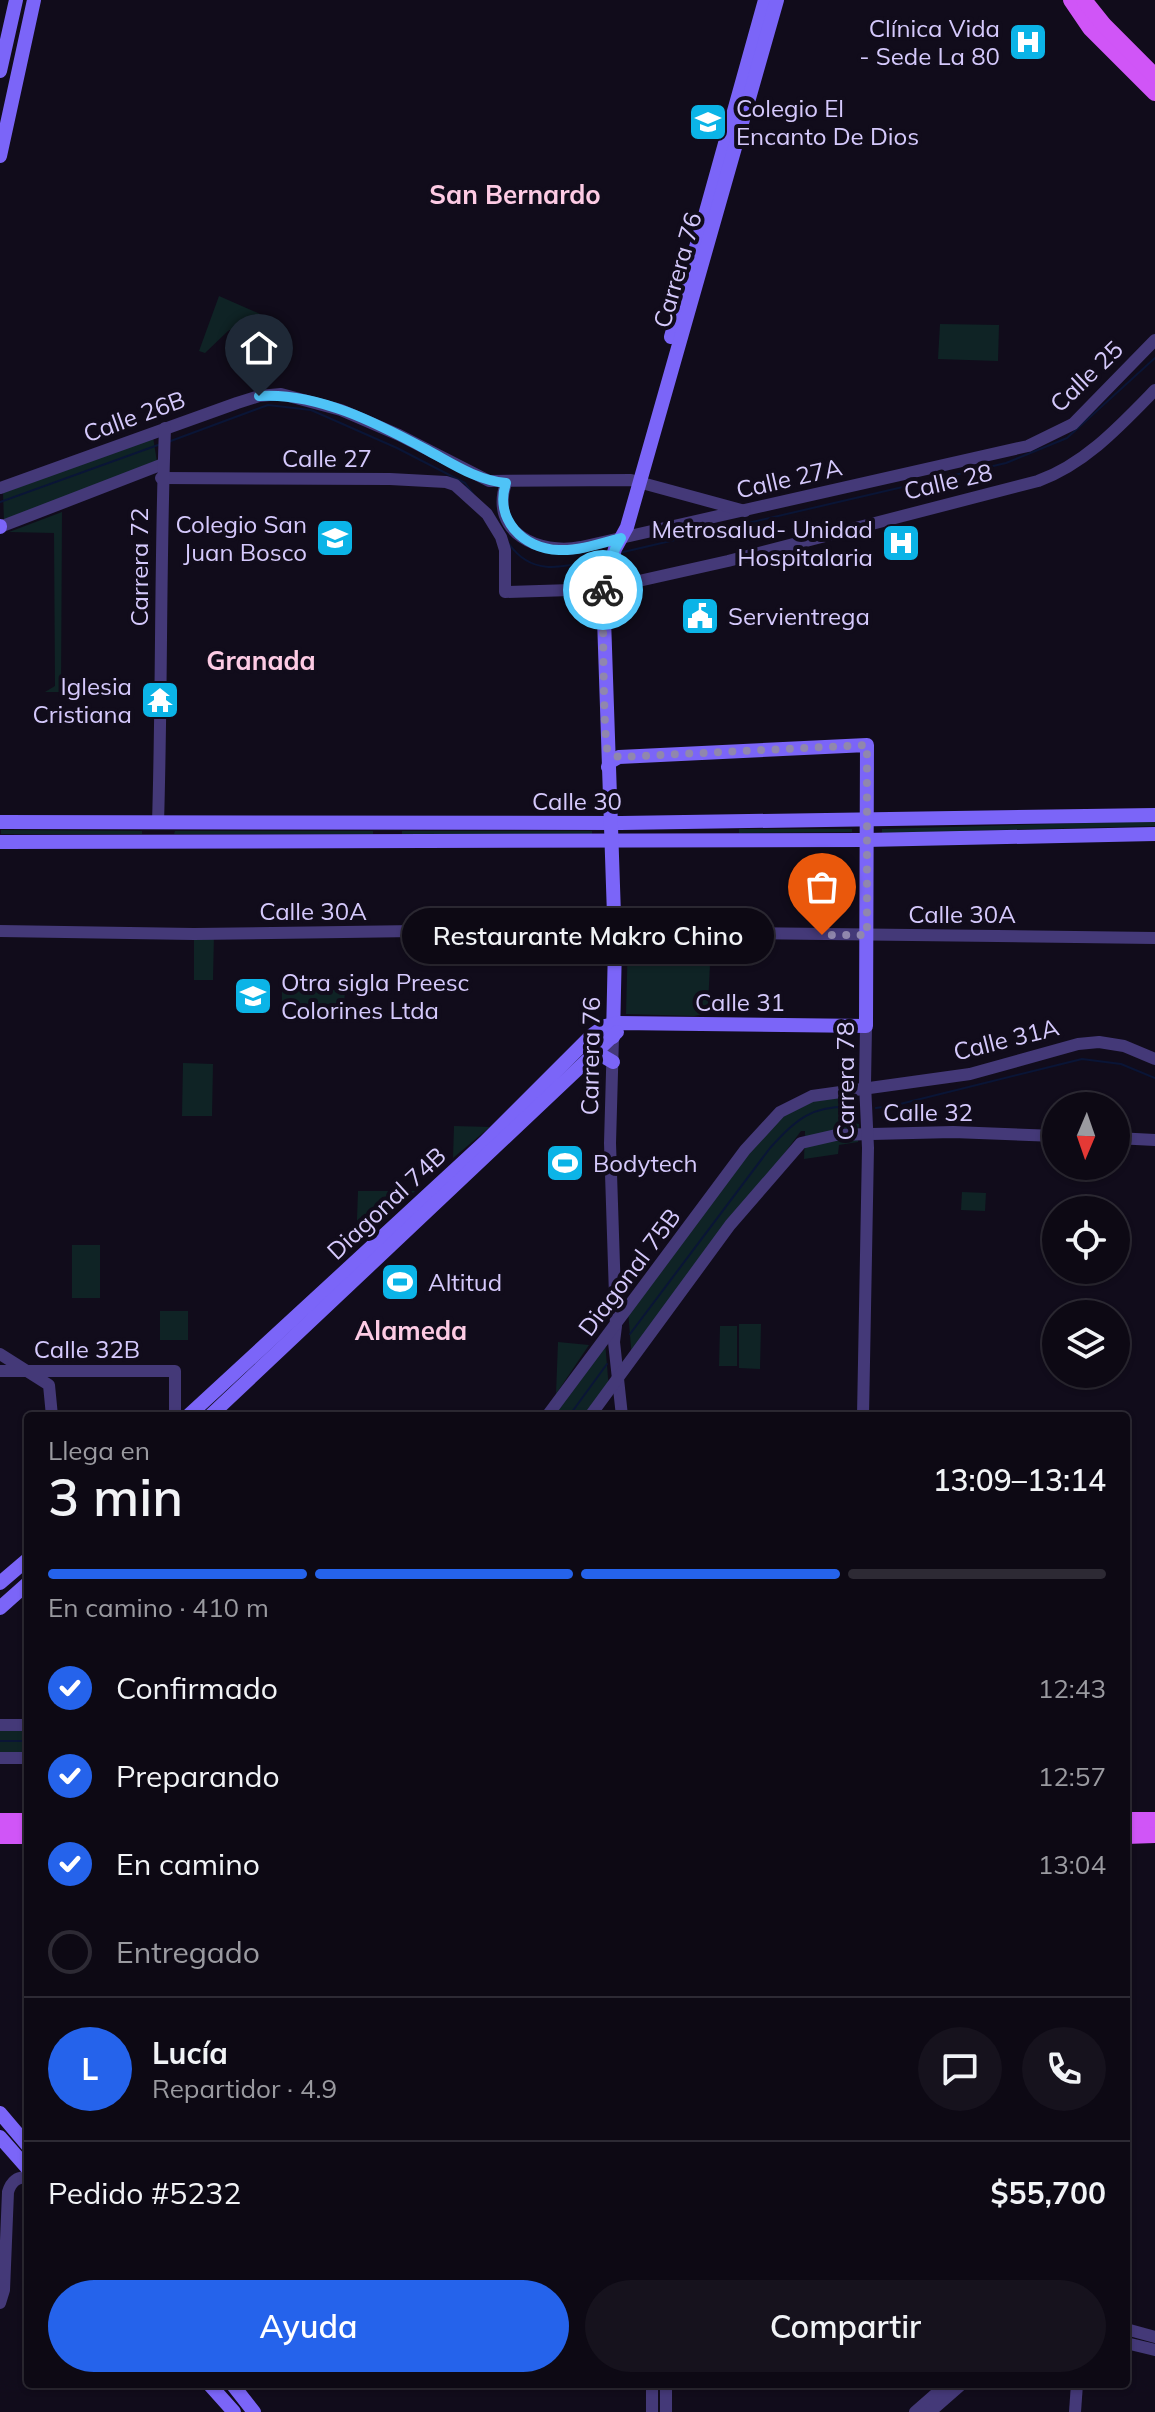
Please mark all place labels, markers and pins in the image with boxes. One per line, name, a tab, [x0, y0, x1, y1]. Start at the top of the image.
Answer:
place label: Clínica Vida - Sede La 80	[859, 13, 1000, 71]
hospital icon: Clínica Vida - Sede La 80	[1007, 21, 1049, 63]
place label: Colegio El Encanto De Dios	[736, 93, 919, 151]
school or university icon: Colegio El Encanto De Dios	[687, 101, 729, 143]
pin	[225, 314, 293, 396]
place label: Colegio San Juan Bosco	[175, 509, 307, 567]
place label: Metrosalud- Unidad Hospitalaria	[651, 514, 873, 572]
school or university icon: Colegio San Juan Bosco	[314, 517, 356, 559]
hospital icon: Metrosalud- Unidad Hospitalaria	[880, 522, 922, 564]
public building icon: Servientrega	[679, 595, 721, 637]
place label: Servientrega	[728, 601, 870, 631]
place label: Iglesia Cristiana	[32, 671, 132, 729]
temple icon: Iglesia Cristiana	[139, 679, 181, 721]
pin	[788, 853, 856, 935]
callout: Restaurante Makro Chino	[402, 907, 774, 963]
place label: Otra sigla Preesc Colorines Ltda	[281, 967, 470, 1025]
school or university icon: Otra sigla Preesc Colorines Ltda	[232, 975, 274, 1017]
sports icon: Bodytech	[544, 1142, 586, 1184]
place label: Bodytech	[593, 1148, 698, 1178]
sports icon: Altitud	[379, 1261, 421, 1303]
place label: Altitud	[428, 1267, 502, 1297]

